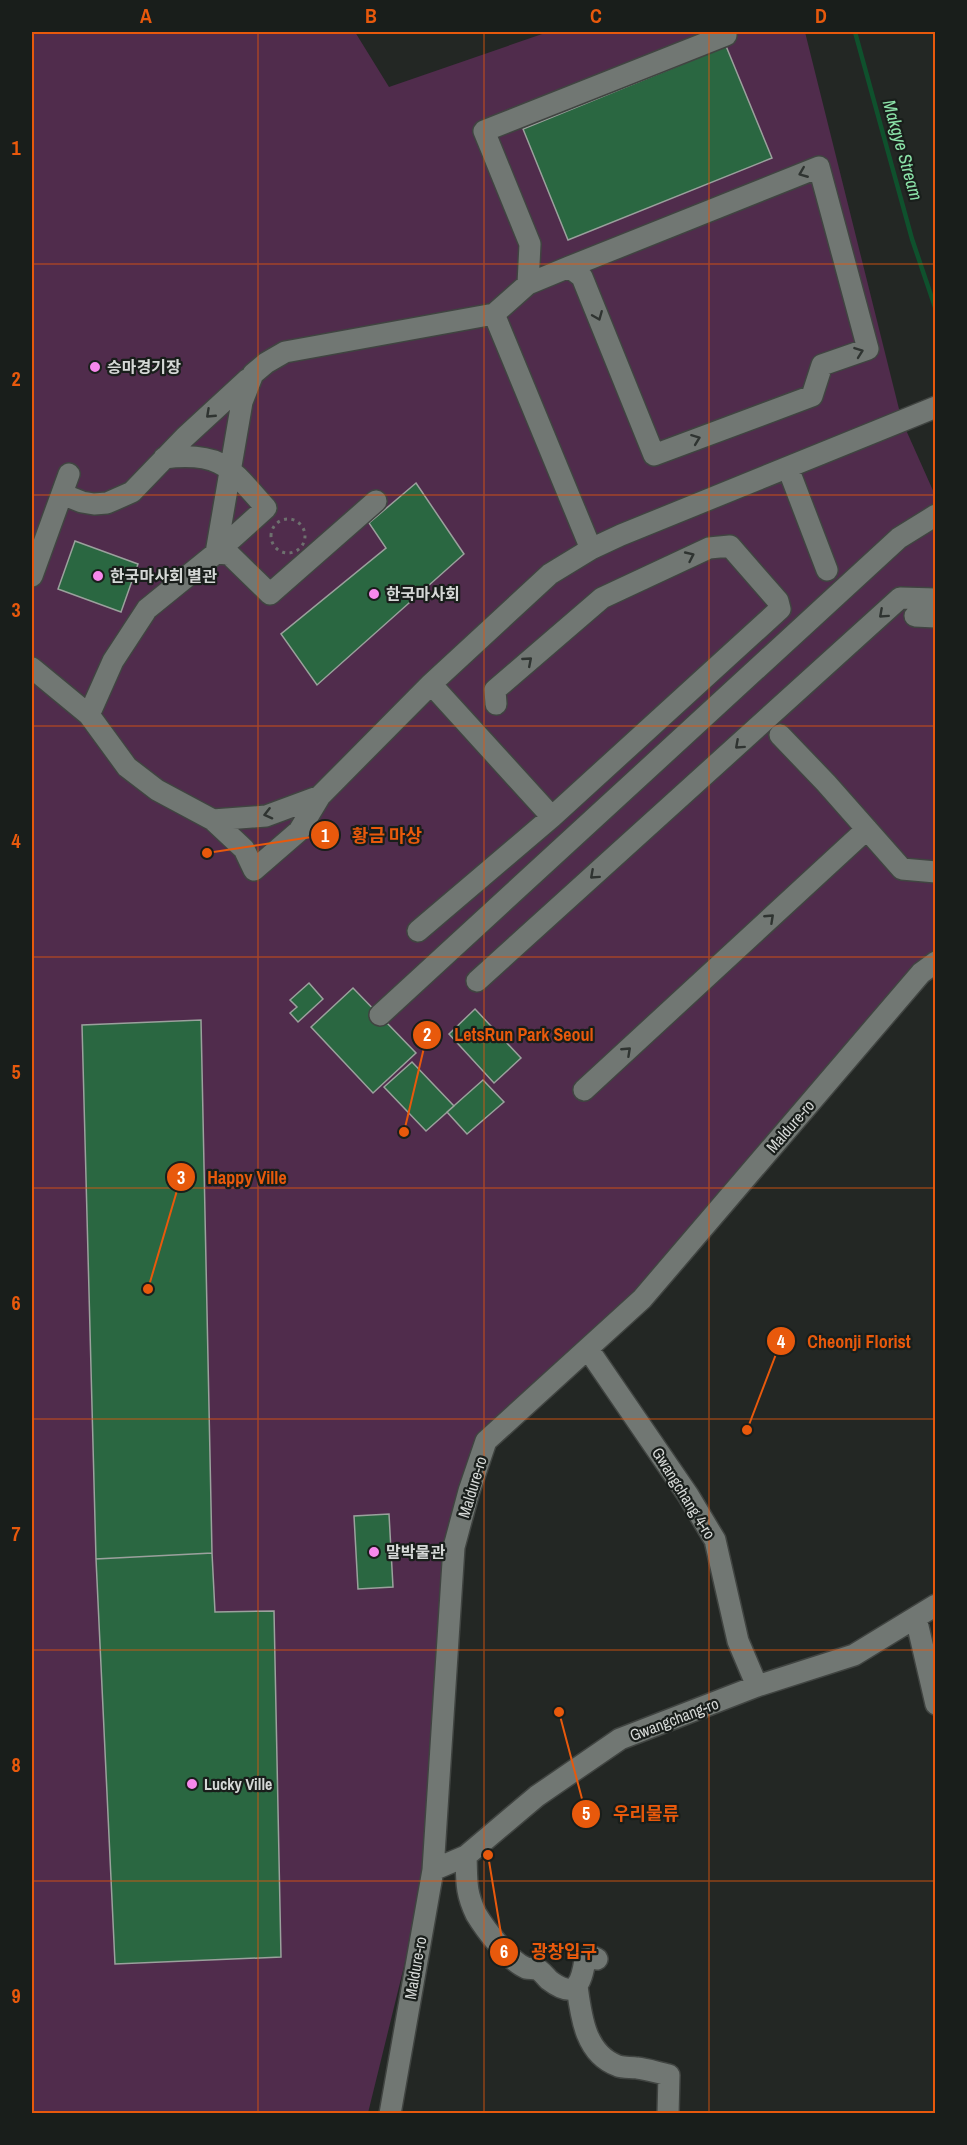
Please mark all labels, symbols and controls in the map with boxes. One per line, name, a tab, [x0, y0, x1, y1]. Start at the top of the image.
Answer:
text: A	[140, 2, 152, 29]
text: B	[365, 2, 377, 29]
text: C	[590, 2, 602, 29]
text: D	[815, 2, 827, 29]
water label: Makgye Stream	[877, 97, 929, 203]
text: 1	[11, 134, 21, 161]
one-way arrow	[799, 166, 810, 178]
one-way arrow	[591, 310, 603, 321]
one-way arrow	[853, 347, 863, 360]
place label: 승마경기장	[107, 356, 181, 378]
marker: 승마경기장	[88, 360, 102, 374]
text: 2	[11, 365, 21, 392]
one-way arrow	[206, 407, 217, 418]
one-way arrow	[690, 434, 701, 447]
one-way arrow	[684, 552, 695, 564]
place label: 한국마사회 별관	[110, 565, 217, 587]
marker: 한국마사회 별관	[91, 569, 105, 583]
place label: 한국마사회	[386, 583, 460, 605]
marker: 한국마사회	[367, 587, 381, 601]
text: 3	[11, 596, 21, 623]
one-way arrow	[879, 607, 890, 618]
one-way arrow	[521, 658, 532, 669]
one-way arrow	[735, 738, 746, 749]
one-way arrow	[263, 806, 273, 819]
callout: 황금 마상	[310, 817, 435, 853]
text: 1	[321, 823, 330, 848]
text: 황금 마상	[352, 823, 423, 848]
text: 4	[11, 827, 21, 854]
one-way arrow	[590, 868, 601, 879]
one-way arrow	[764, 914, 774, 925]
callout: LetsRun Park Seoul	[412, 1017, 606, 1053]
text: 2	[423, 1022, 431, 1047]
text: LetsRun Park Seoul	[454, 1022, 594, 1047]
one-way arrow	[620, 1047, 631, 1058]
text: 5	[11, 1058, 21, 1085]
street label: Maldure-ro	[761, 1095, 819, 1157]
callout: Happy Ville	[166, 1159, 299, 1195]
text: 3	[177, 1165, 185, 1190]
text: Happy Ville	[207, 1165, 287, 1190]
text: 6	[11, 1289, 21, 1316]
callout: Cheonji Florist	[766, 1323, 923, 1359]
text: 4	[777, 1329, 786, 1354]
text: Cheonji Florist	[807, 1329, 911, 1354]
street label: Gwangchang 4-ro	[647, 1443, 721, 1543]
street label: Maldure-ro	[452, 1453, 492, 1521]
text: 7	[11, 1520, 21, 1547]
place label: 말박물관	[386, 1541, 445, 1563]
marker: 말박물관	[367, 1545, 381, 1559]
street label: Gwangchang-ro	[626, 1692, 722, 1746]
text: 8	[11, 1751, 21, 1778]
place label: Lucky Ville	[204, 1773, 272, 1795]
marker: Lucky Ville	[185, 1777, 199, 1791]
callout: 우리물류	[571, 1796, 691, 1832]
text: 5	[582, 1801, 590, 1826]
text: 우리물류	[613, 1801, 679, 1826]
callout: 광창입구	[489, 1934, 609, 1970]
street label: Maldure-ro	[399, 1935, 431, 2001]
text: 6	[500, 1939, 508, 1964]
text: 광창입구	[531, 1939, 597, 1964]
text: 9	[11, 1982, 21, 2009]

